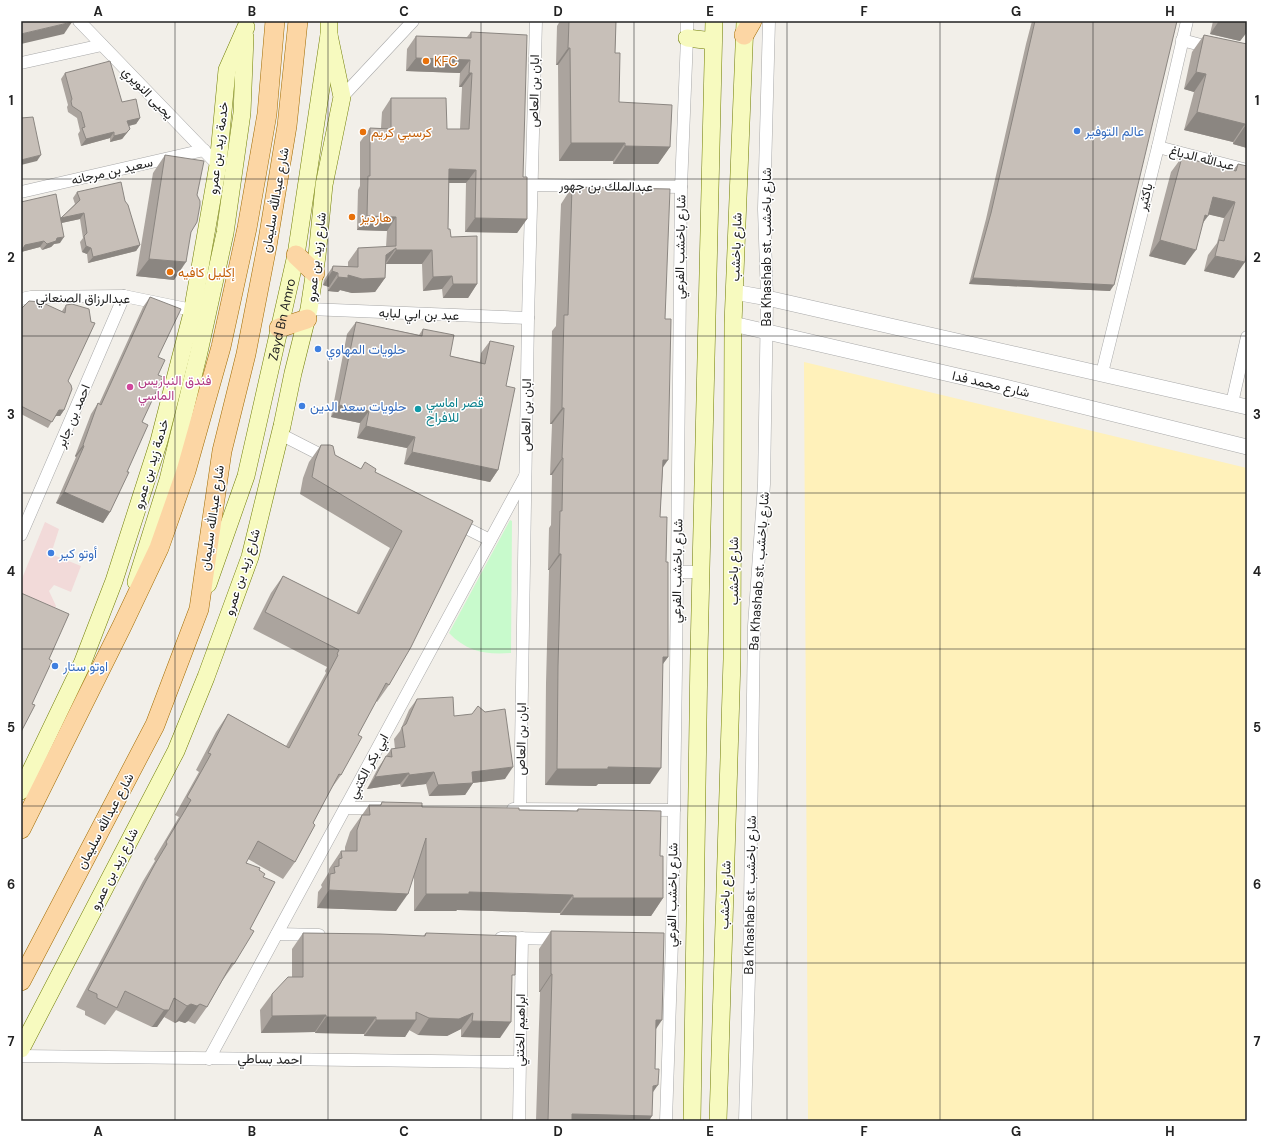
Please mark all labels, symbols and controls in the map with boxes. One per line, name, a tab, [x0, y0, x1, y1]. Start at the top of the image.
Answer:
text: A	[93, 3, 103, 20]
text: B	[248, 3, 256, 20]
text: C	[399, 3, 409, 20]
text: D	[553, 3, 563, 20]
text: E	[706, 3, 714, 20]
text: F	[860, 3, 868, 20]
text: G	[1011, 3, 1021, 20]
text: H	[1165, 3, 1175, 20]
place label: KFC	[434, 53, 458, 70]
street label: ابان بن العاص	[525, 54, 543, 128]
marker: KFC	[421, 56, 431, 66]
street label: يحيى النويري	[117, 63, 177, 124]
text: 1	[9, 92, 13, 109]
text: 1	[1255, 92, 1259, 109]
street label: خدمة زيد بن عمرو	[204, 100, 232, 195]
place label: عالم التوفير	[1084, 123, 1144, 140]
place label: كرسبي كريم	[371, 124, 432, 143]
marker: عالم التوفير	[1072, 126, 1082, 136]
marker: كرسبي كريم	[358, 127, 368, 137]
street label: عبدالله الدباغ	[1167, 142, 1236, 175]
street label: شارع عبدالله سليمان	[257, 146, 294, 254]
street label: سعيد بن مرجانه	[70, 153, 154, 189]
street label: Ba Khashab st. شارع باخشب	[758, 167, 776, 327]
street label: عبدالملك بن جهور	[558, 177, 653, 195]
street label: باكثير	[1133, 181, 1157, 214]
street label: شارع باخشب الفرعي	[671, 195, 691, 299]
place label: هارديز	[359, 209, 392, 226]
street label: شارع زيد بن عمرو	[302, 211, 331, 303]
marker: هارديز	[347, 212, 357, 222]
street label: شارع باخشب	[726, 212, 747, 282]
text: 2	[7, 249, 15, 266]
text: 2	[1253, 249, 1261, 266]
place label: إكليل كافيه	[178, 264, 235, 282]
marker: إكليل كافيه	[165, 267, 175, 277]
street label: Zayd Bn Amro	[264, 277, 299, 362]
street label: عبدالرزاق الصنعاني	[36, 289, 130, 309]
street label: عبد بن ابي لبابه	[378, 304, 460, 326]
place label: حلويات المهاوي	[326, 341, 406, 360]
marker: حلويات المهاوي	[313, 344, 323, 354]
street label: شارع محمد فدا	[950, 367, 1031, 402]
place label: فندق النباريس الماسي	[138, 372, 211, 406]
street label: ابان بن العاص	[517, 378, 535, 452]
street label: احمد بن جابر	[52, 382, 94, 451]
marker: فندق النباريس الماسي	[125, 382, 135, 392]
place label: قصر اماسي للافراح	[426, 394, 484, 427]
place label: حلويات سعد الدين	[310, 398, 407, 415]
marker: حلويات سعد الدين	[297, 401, 307, 411]
marker: قصر اماسي للافراح	[413, 404, 423, 414]
text: 3	[7, 406, 15, 423]
text: 3	[1253, 406, 1261, 423]
street label: خدمة زيد بن عمرو	[129, 417, 173, 511]
street label: شارع عبدالله سليمان	[196, 464, 229, 572]
street label: Ba Khashab st. شارع باخشب	[745, 491, 774, 651]
street label: شارع باخشب الفرعي	[668, 519, 688, 623]
street label: شارع زيد بن عمرو	[220, 527, 265, 618]
street label: شارع باخشب	[725, 537, 743, 605]
place label: أوتو كير	[58, 545, 97, 562]
marker: أوتو كير	[46, 548, 56, 558]
text: 4	[7, 563, 15, 580]
text: 4	[1253, 563, 1261, 580]
place label: اوتو ستار	[62, 658, 108, 675]
marker: اوتو ستار	[50, 661, 60, 671]
street label: ابان بن العاص	[512, 702, 530, 776]
text: 5	[7, 719, 15, 736]
text: 5	[1253, 719, 1261, 736]
street label: ابي بكر الكتبي	[344, 731, 394, 802]
street label: شارع عبدالله سليمان	[73, 770, 138, 872]
street label: Ba Khashab st. شارع باخشب	[740, 815, 761, 975]
street label: شارع زيد بن عمرو	[86, 825, 143, 913]
street label: شارع باخشب الفرعي	[663, 843, 683, 947]
street label: شارع باخشب	[715, 860, 736, 930]
text: 6	[7, 876, 15, 893]
text: 6	[1253, 876, 1261, 893]
street label: ابراهيم الختني	[511, 993, 531, 1067]
text: 7	[8, 1033, 15, 1050]
text: 7	[1254, 1033, 1261, 1050]
street label: احمد بساطي	[237, 1050, 302, 1070]
text: A	[93, 1123, 103, 1140]
text: B	[248, 1123, 256, 1140]
text: C	[399, 1123, 409, 1140]
text: D	[553, 1123, 563, 1140]
text: E	[706, 1123, 714, 1140]
text: F	[860, 1123, 868, 1140]
text: G	[1011, 1123, 1021, 1140]
text: H	[1165, 1123, 1175, 1140]

